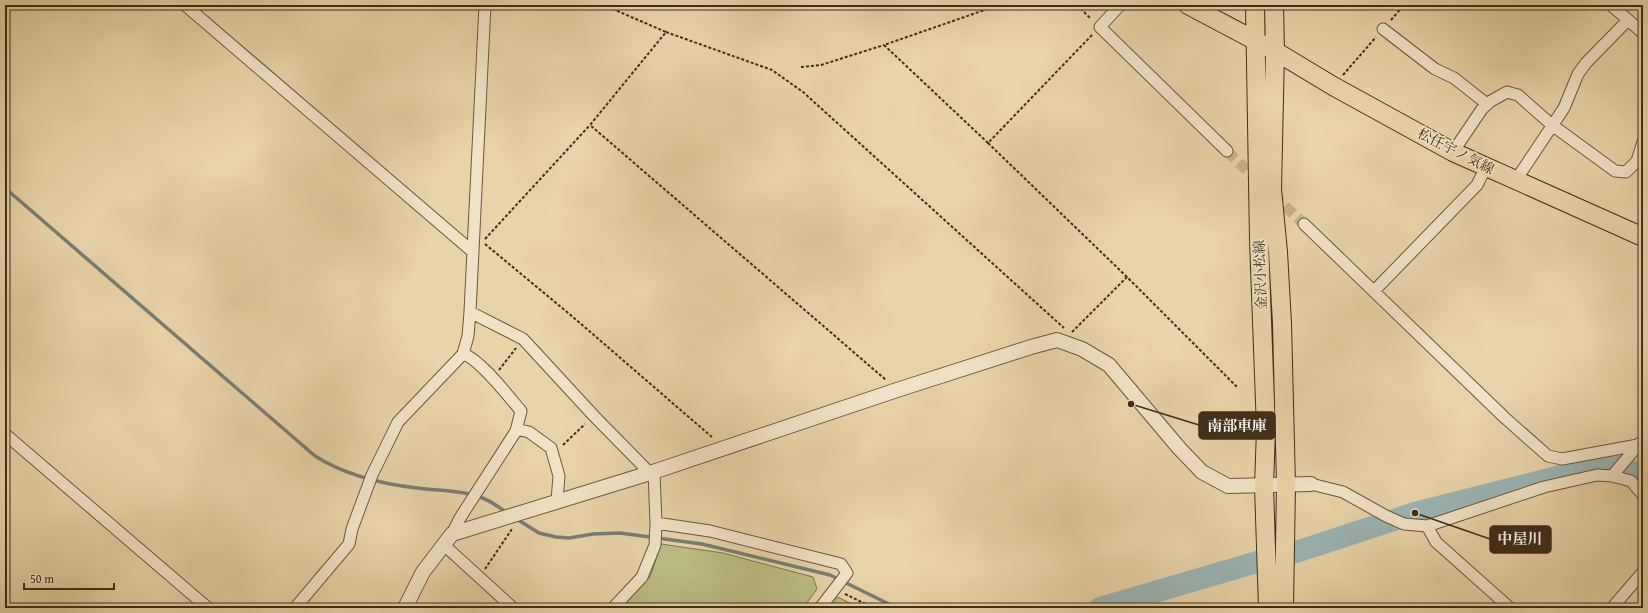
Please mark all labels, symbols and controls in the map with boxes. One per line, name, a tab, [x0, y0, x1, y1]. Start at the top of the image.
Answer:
street label: 松任宇ノ気線	[1414, 123, 1498, 179]
street label: 金沢小松線	[1249, 240, 1271, 310]
callout: 南部車庫	[1199, 412, 1275, 439]
text: 南部車庫	[1207, 415, 1267, 436]
callout: 中屋川	[1490, 526, 1551, 553]
text: 中屋川	[1497, 528, 1543, 549]
scale bar	[24, 565, 114, 591]
text: 50 m	[30, 570, 54, 587]

